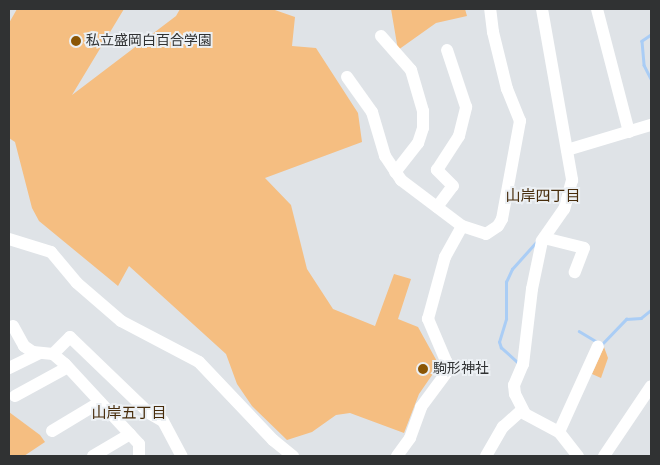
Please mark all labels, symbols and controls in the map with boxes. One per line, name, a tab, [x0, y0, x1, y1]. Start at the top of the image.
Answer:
place label: 私立盛岡白百合学園	[86, 33, 212, 49]
marker: 私立盛岡白百合学園	[70, 35, 82, 47]
district label: 山岸四丁目	[506, 188, 580, 206]
place label: 駒形神社	[433, 361, 489, 377]
marker: 駒形神社	[417, 363, 429, 375]
district label: 山岸五丁目	[92, 405, 166, 423]

